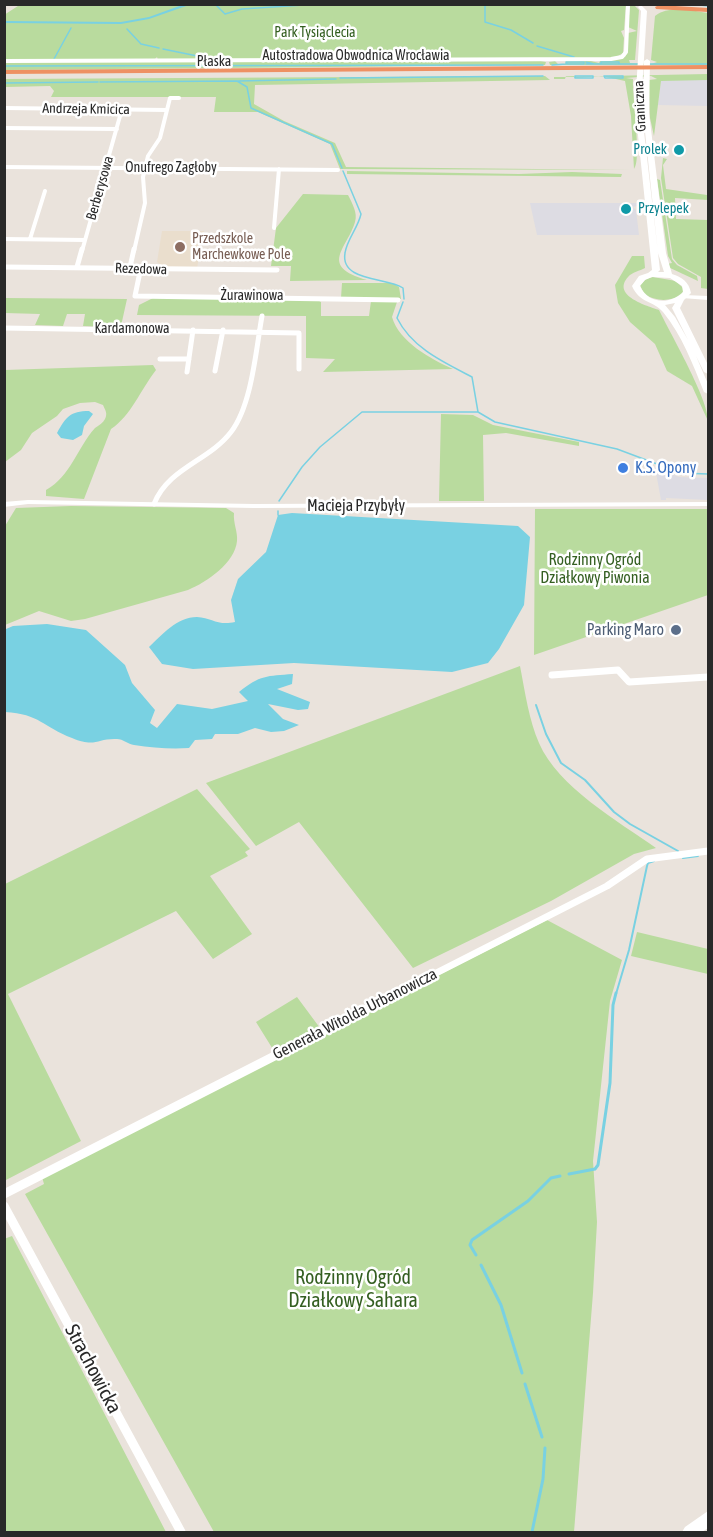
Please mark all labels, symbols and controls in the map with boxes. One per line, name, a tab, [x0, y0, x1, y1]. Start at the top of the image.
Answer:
park label: Park Tysiąclecia	[274, 25, 356, 41]
street label: Autostradowa Obwodnica Wrocławia	[262, 48, 450, 64]
street label: Płaska	[197, 54, 231, 70]
street label: Graniczna	[630, 80, 650, 132]
street label: Andrzeja Kmicica	[42, 100, 130, 118]
place label: Prolek	[633, 142, 667, 158]
marker: Prolek	[672, 143, 686, 157]
street label: Berberysowa	[83, 154, 117, 222]
street label: Onufrego Zagłoby	[125, 160, 217, 176]
place label: Przylepek	[638, 201, 689, 217]
marker: Przylepek	[619, 202, 633, 216]
place label: Przedszkole Marchewkowe Pole	[192, 231, 291, 264]
marker: Przedszkole Marchewkowe Pole	[173, 240, 187, 254]
street label: Rezedowa	[115, 260, 167, 278]
street label: Żurawinowa	[221, 288, 283, 304]
street label: Kardamonowa	[95, 321, 169, 337]
place label: K.S. Opony	[635, 458, 696, 478]
marker: K.S. Opony	[616, 461, 630, 475]
street label: Macieja Przybyły	[307, 496, 405, 516]
park label: Rodzinny Ogród Działkowy Piwonia	[540, 550, 650, 588]
place label: Parking Maro	[587, 620, 664, 640]
marker: Parking Maro	[669, 623, 683, 637]
street label: Generała Witolda Urbanowicza	[270, 964, 440, 1064]
park label: Rodzinny Ogród Działkowy Sahara	[288, 1266, 418, 1313]
street label: Strachowicka	[60, 1320, 126, 1418]

